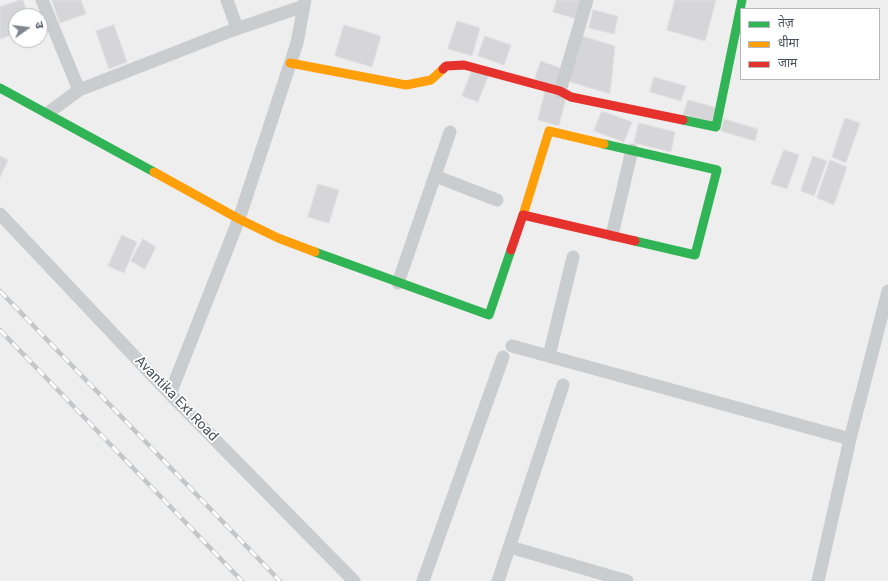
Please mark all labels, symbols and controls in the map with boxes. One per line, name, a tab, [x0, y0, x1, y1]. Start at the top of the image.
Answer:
north arrow	[8, 8, 48, 48]
legend	[740, 8, 880, 80]
text: तेज़	[778, 16, 794, 30]
text: उ	[32, 21, 46, 30]
text: धीमा	[778, 36, 799, 50]
text: जाम	[778, 56, 797, 70]
street label: Avantika Ext Road	[131, 353, 221, 445]

